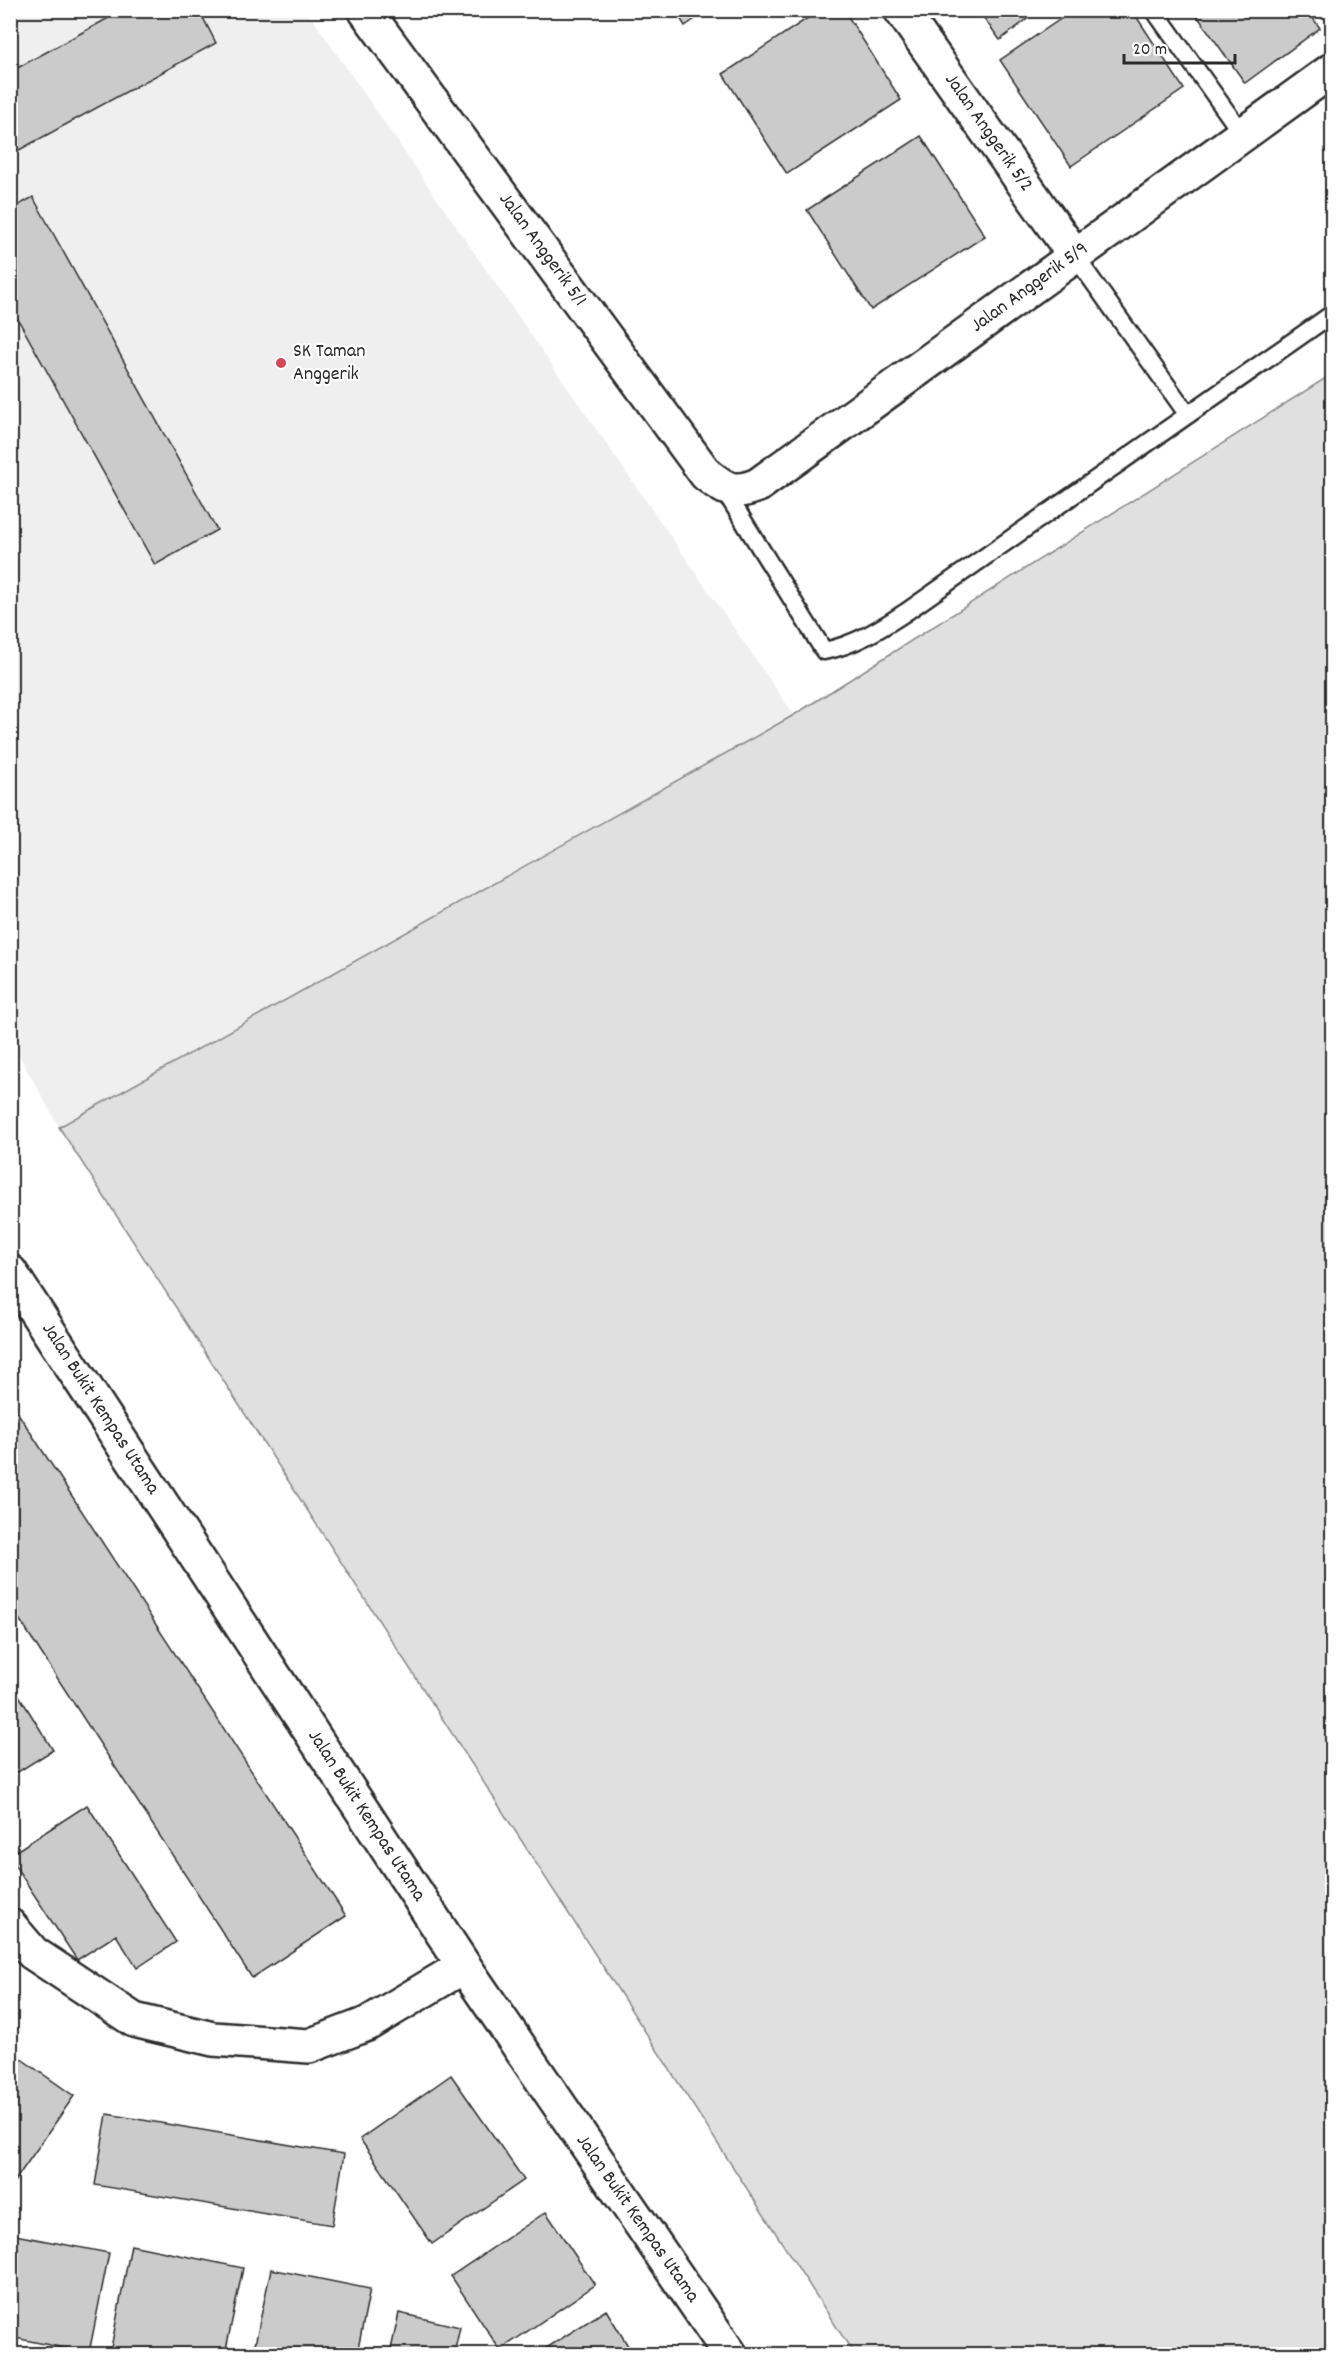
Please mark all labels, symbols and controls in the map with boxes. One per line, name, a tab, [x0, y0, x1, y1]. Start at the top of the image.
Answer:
scale bar	[1124, 27, 1235, 65]
text: 20 m	[1133, 38, 1167, 63]
street label: Jalan Anggerik 5/2	[937, 68, 1039, 198]
street label: Jalan Anggerik 5/1	[491, 187, 593, 313]
street label: Jalan Anggerik 5/9	[966, 236, 1094, 340]
place label: SK Taman Anggerik	[293, 338, 365, 389]
marker: SK Taman Anggerik	[274, 356, 288, 370]
street label: Jalan Bukit Kempas Utama	[34, 1318, 166, 1501]
street label: Jalan Bukit Kempas Utama	[300, 1725, 432, 1908]
street label: Jalan Bukit Kempas Utama	[568, 2129, 706, 2309]

